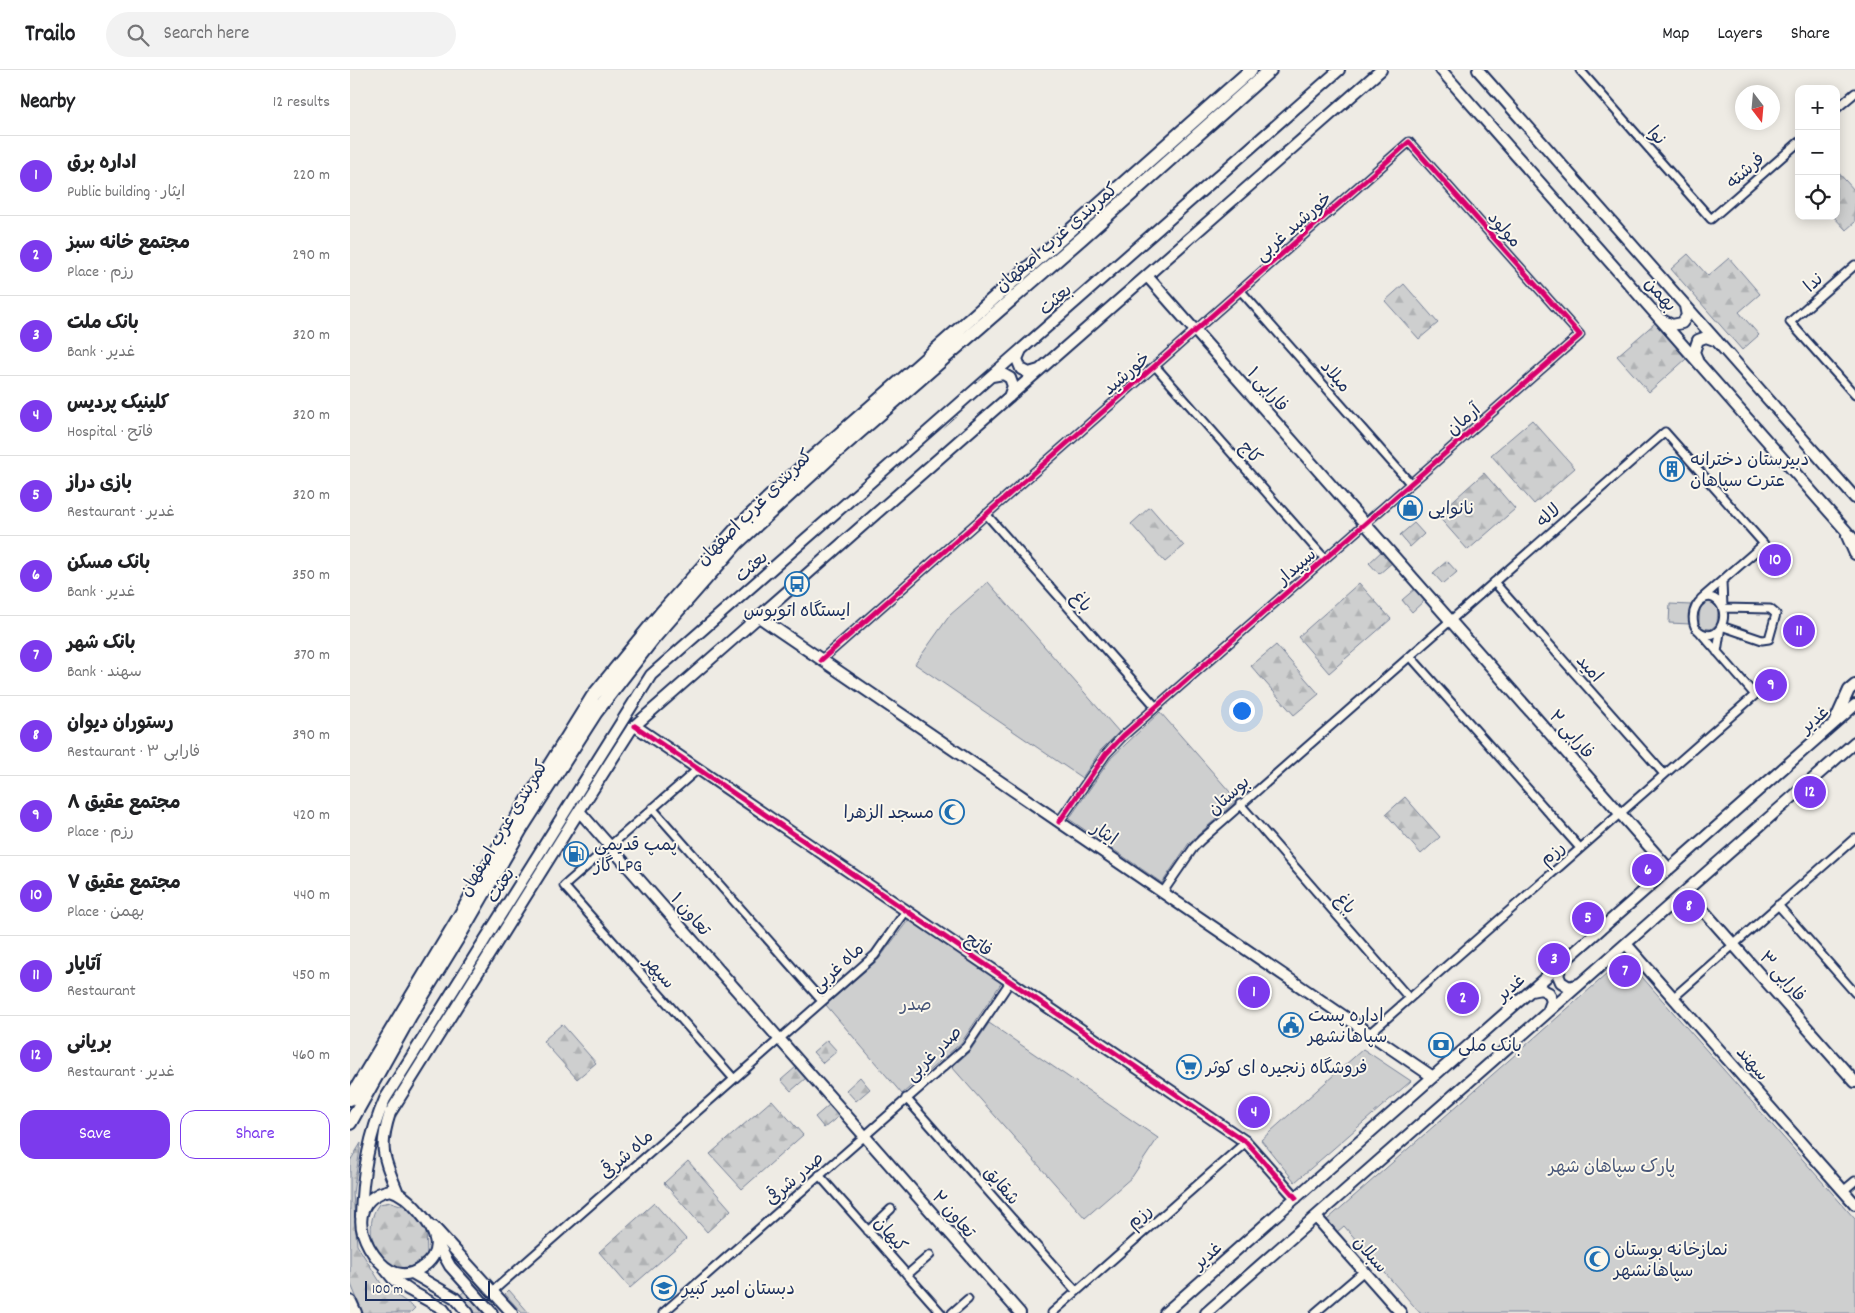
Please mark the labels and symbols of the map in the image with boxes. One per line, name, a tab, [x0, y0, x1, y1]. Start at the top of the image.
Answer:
north arrow	[1735, 85, 1780, 130]
street label: نوا	[1640, 122, 1670, 152]
street label: فرشته	[1722, 148, 1771, 196]
street label: کمربندی غرب اصفهان	[991, 178, 1125, 299]
street label: خورشید غربی	[1250, 187, 1339, 269]
street label: مولود	[1480, 207, 1526, 254]
street label: ندا	[1799, 268, 1830, 299]
street label: بهمن	[1637, 273, 1681, 318]
street label: بعثت	[1034, 279, 1079, 323]
street label: خورشید	[1098, 347, 1157, 403]
street label: میلاد	[1313, 356, 1355, 399]
street label: فارابی ۱	[1240, 363, 1293, 418]
street label: آرمان	[1442, 398, 1488, 443]
street label: کاج	[1232, 437, 1266, 471]
street label: کمربندی غرب اصفهان	[692, 445, 820, 573]
place label: دبیرستان دخترانه عترت سپاهان	[1690, 449, 1809, 495]
building icon: دبیرستان دخترانه عترت سپاهان	[1659, 456, 1685, 482]
shop icon: نانوایی	[1397, 495, 1423, 521]
place label: نانوایی	[1428, 498, 1475, 523]
street label: لاله	[1532, 499, 1567, 535]
pin: 10	[1759, 541, 1791, 579]
street label: سپیدار	[1271, 544, 1323, 593]
street label: بعثت	[730, 546, 775, 590]
bus stop icon: ایستگاه اتوبوس	[784, 571, 810, 597]
street label: باغ	[1064, 587, 1096, 619]
place label: ایستگاه اتوبوس	[743, 600, 851, 625]
pin: 11	[1783, 612, 1815, 650]
street label: امید	[1569, 650, 1607, 689]
pin: 9	[1755, 666, 1787, 704]
your location	[1229, 698, 1255, 724]
street label: غدیر	[1794, 701, 1836, 742]
street label: فارابی ۲	[1542, 706, 1598, 766]
street label: کمربندی غرب اصفهان	[454, 756, 556, 903]
street label: بوستان	[1203, 771, 1256, 823]
pin: 12	[1794, 773, 1826, 811]
mosque icon: مسجد الزهرا	[939, 799, 965, 825]
place label: مسجد الزهرا	[844, 802, 934, 827]
street label: ایثار	[1084, 816, 1122, 853]
place label: پمپ قدیمی گاز LPG	[592, 834, 677, 880]
street label: رزم	[1535, 837, 1572, 873]
fuel station icon: پمپ قدیمی گاز LPG	[563, 841, 589, 867]
pin: 6	[1632, 851, 1664, 889]
street label: بعثت	[482, 864, 523, 909]
pin: 8	[1673, 887, 1705, 925]
street label: تعاون ۱	[663, 889, 715, 943]
street label: باغ	[1328, 889, 1360, 921]
pin: 5	[1572, 899, 1604, 937]
street label: فاتح	[959, 928, 997, 964]
street label: ماه غربی	[806, 938, 871, 1000]
pin: 3	[1538, 940, 1570, 978]
street label: فارابی ۳	[1752, 947, 1810, 1009]
street label: سپهر	[635, 950, 679, 996]
pin: 7	[1609, 952, 1641, 990]
street label: غدیر	[1490, 969, 1532, 1010]
pin: 1	[1238, 973, 1270, 1011]
pin: 2	[1447, 979, 1479, 1017]
park label: صدر	[898, 994, 932, 1019]
place label: اداره پست سپاهانشهر	[1306, 1005, 1387, 1051]
public building icon: اداره پست سپاهانشهر	[1278, 1012, 1304, 1038]
street label: صدر غربی	[901, 1021, 969, 1088]
bank icon: بانک ملی	[1428, 1032, 1454, 1058]
place label: بانک ملی	[1458, 1035, 1522, 1060]
street label: سهند	[1729, 1042, 1773, 1088]
supermarket icon: فروشگاه زنجیره ای کوثر	[1176, 1054, 1202, 1080]
place label: فروشگاه زنجیره ای کوثر	[1204, 1057, 1368, 1082]
pin: 4	[1238, 1093, 1270, 1131]
street label: ماه شرقی	[594, 1124, 660, 1186]
street label: صدر شرقی	[759, 1146, 831, 1213]
park label: پارک سپاهان شهر	[1547, 1156, 1675, 1181]
street label: شقایق	[976, 1162, 1024, 1212]
street label: تعاون ۲	[924, 1186, 980, 1245]
street label: رزم	[1122, 1200, 1159, 1236]
street label: کیهان	[867, 1212, 912, 1259]
street label: سبلان	[1346, 1232, 1392, 1280]
street label: غدیر	[1187, 1237, 1229, 1278]
place label: نمازخانه بوستان سپاهانشهر	[1612, 1239, 1728, 1285]
mosque icon: نمازخانه بوستان سپاهانشهر	[1584, 1246, 1610, 1272]
school or university icon: دبستان امیر کبیر	[651, 1275, 677, 1301]
scale bar	[365, 1278, 490, 1301]
place label: دبستان امیر کبیر	[680, 1278, 795, 1303]

